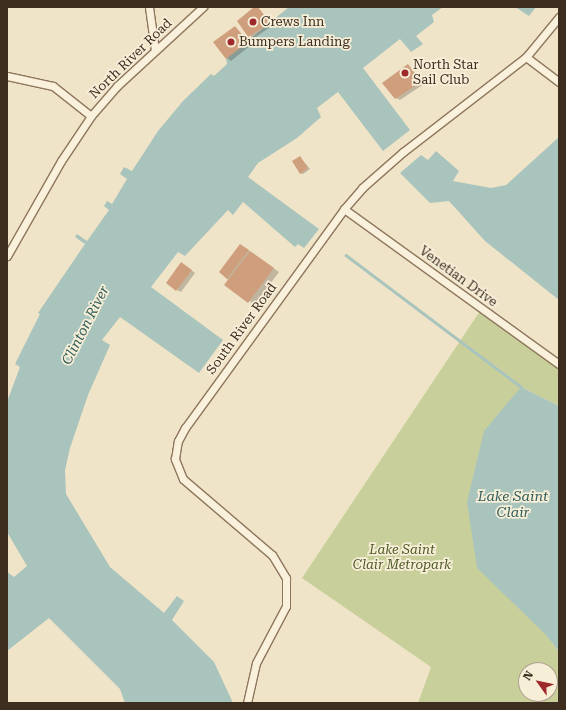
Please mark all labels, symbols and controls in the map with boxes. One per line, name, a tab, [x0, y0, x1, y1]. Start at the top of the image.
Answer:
place label: Crews Inn	[261, 14, 324, 30]
street label: North River Road	[87, 16, 175, 102]
marker: Crews Inn	[248, 17, 258, 27]
place label: Bumpers Landing	[239, 34, 350, 50]
marker: Bumpers Landing	[226, 37, 236, 47]
place label: North Star Sail Club	[413, 58, 479, 89]
marker: North Star Sail Club	[400, 68, 410, 78]
street label: Venetian Drive	[416, 243, 500, 311]
street label: South River Road	[204, 280, 280, 378]
water label: Clinton River	[58, 283, 112, 367]
water label: Lake Saint Clair	[478, 488, 548, 520]
park label: Lake Saint Clair Metropark	[353, 543, 451, 574]
north arrow	[518, 662, 558, 702]
text: N	[521, 669, 536, 683]

